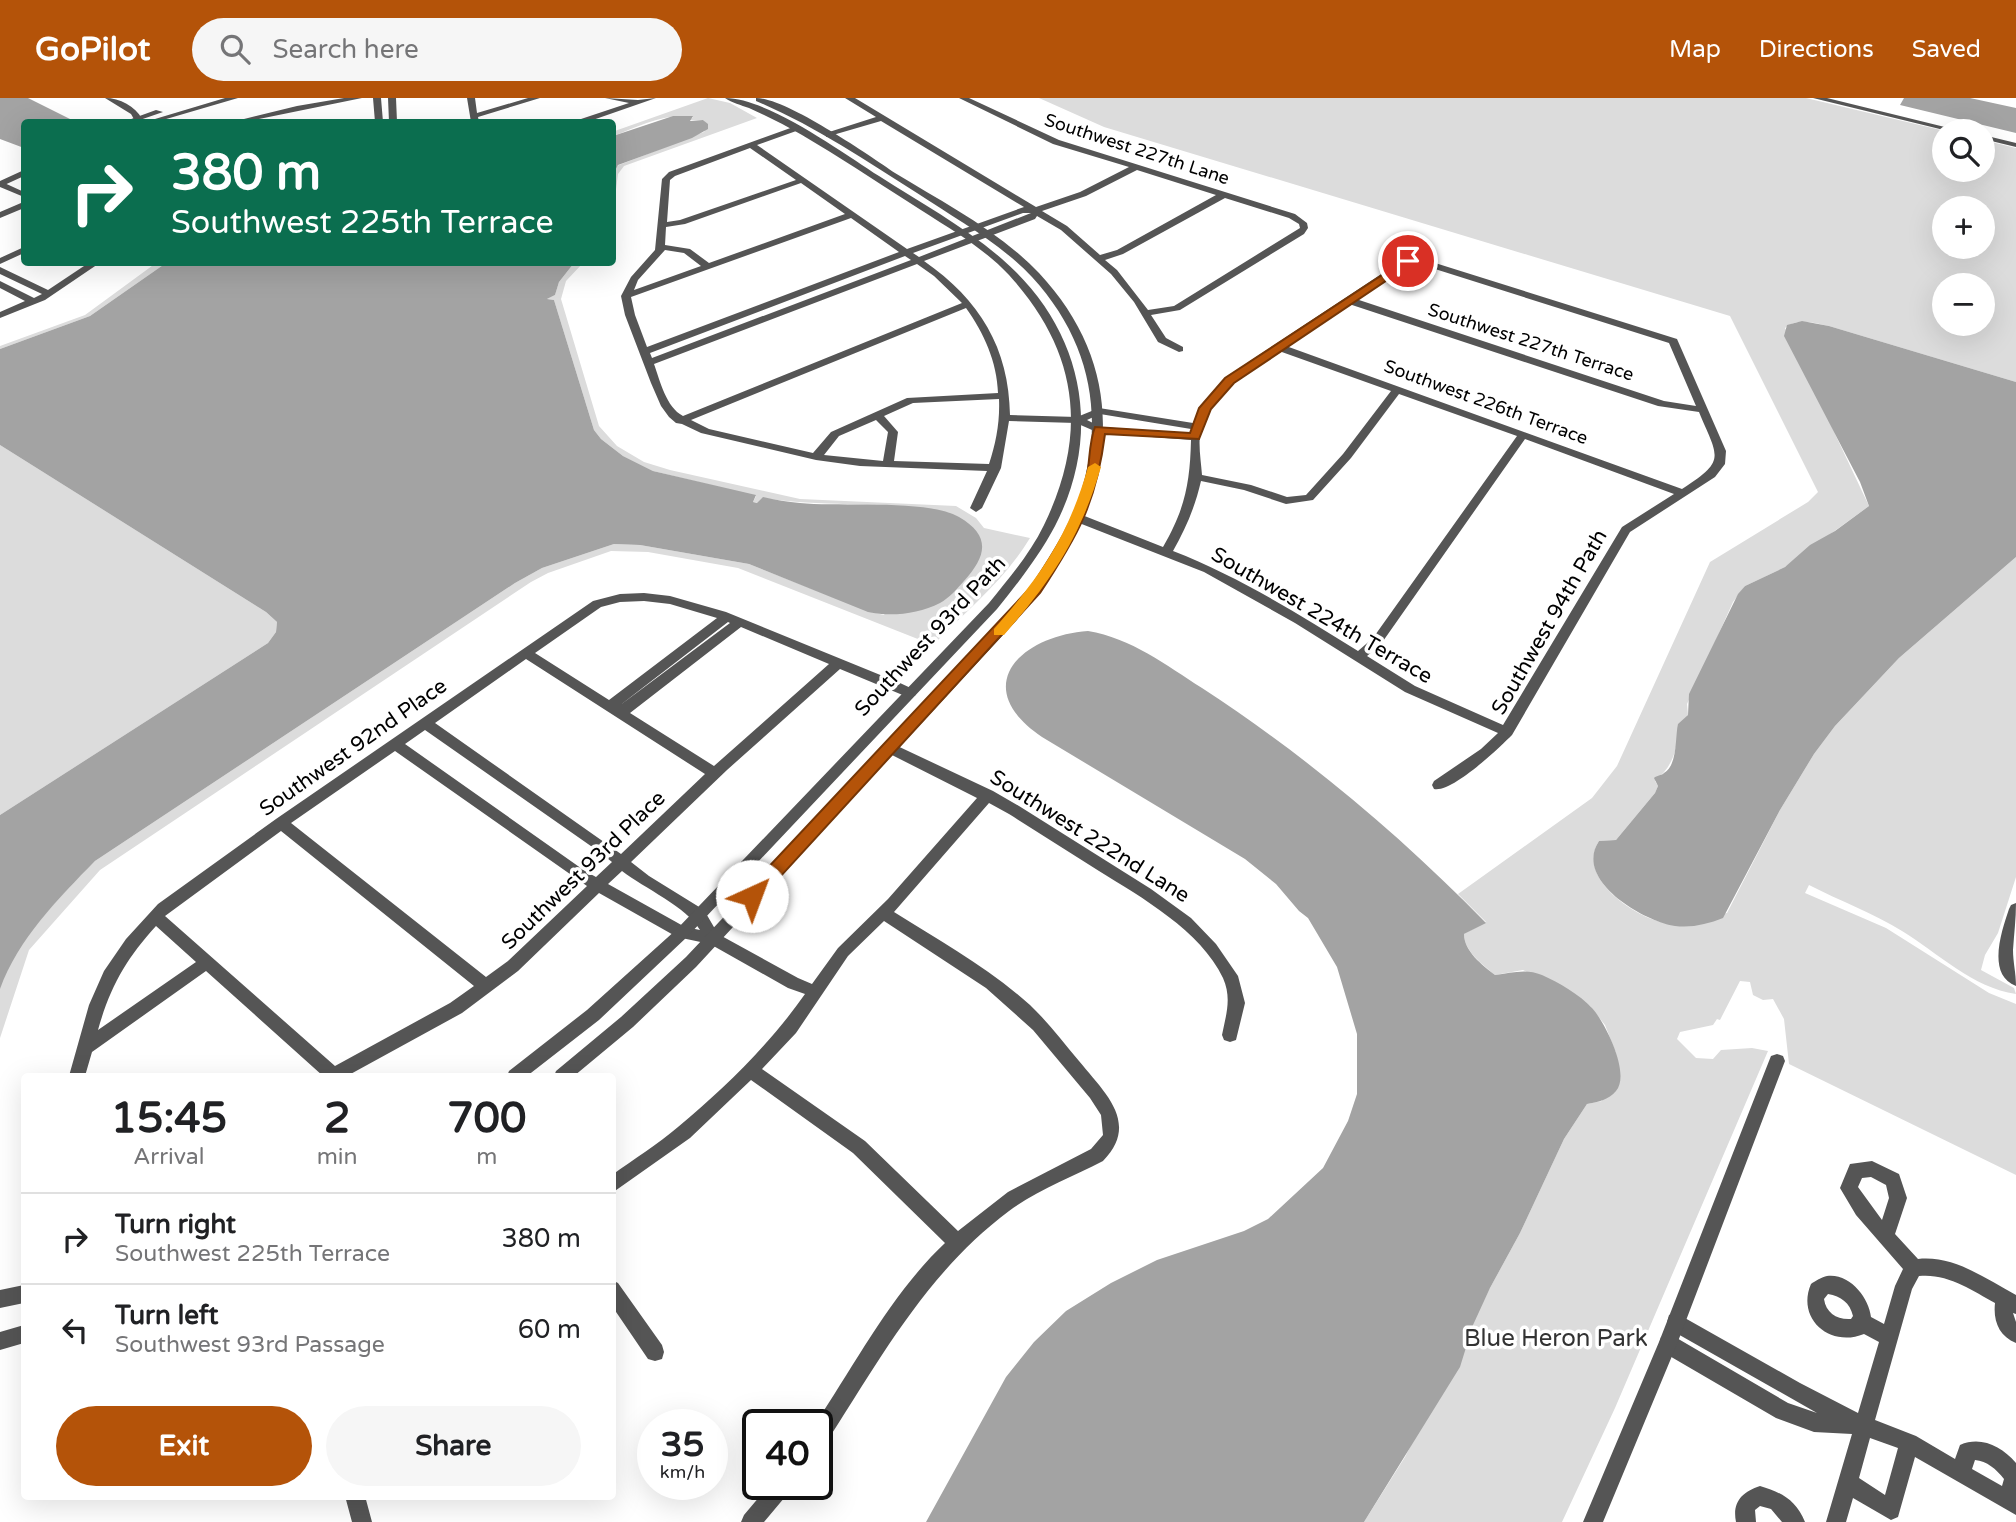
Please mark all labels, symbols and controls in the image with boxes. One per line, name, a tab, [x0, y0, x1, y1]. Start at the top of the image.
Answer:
search box	[192, 18, 682, 81]
text: GoPilot	[35, 30, 150, 69]
icon: search	[216, 30, 254, 68]
text: Search here	[272, 34, 419, 65]
text: Map	[1669, 35, 1721, 64]
text: Directions	[1759, 35, 1874, 64]
text: Saved	[1912, 35, 1981, 64]
street label: Southwest 227th Lane	[1042, 109, 1232, 189]
map controls	[1932, 119, 1995, 336]
button: search	[1932, 119, 1995, 182]
text: 380 m	[171, 144, 321, 203]
icon: right	[56, 147, 147, 238]
button: +	[1932, 196, 1995, 259]
text: Southwest 225th Terrace	[171, 204, 554, 242]
pin	[1378, 231, 1438, 291]
icon: arrive	[1389, 242, 1427, 280]
button: −	[1932, 273, 1995, 336]
street label: Southwest 227th Terrace	[1425, 298, 1637, 386]
street label: Southwest 226th Terrace	[1381, 355, 1591, 449]
street label: Southwest 94th Path	[1486, 525, 1613, 719]
street label: Southwest 224th Terrace	[1207, 542, 1437, 689]
street label: Southwest 93rd Path	[850, 551, 1011, 722]
street label: Southwest 92nd Place	[255, 673, 452, 822]
street label: Southwest 222nd Lane	[985, 765, 1194, 908]
street label: Southwest 93rd Place	[496, 786, 670, 955]
position arrow	[715, 859, 789, 933]
text: 15:45	[111, 1093, 227, 1144]
text: 2	[324, 1093, 350, 1144]
text: 700	[447, 1093, 526, 1144]
text: Arrival	[133, 1143, 204, 1171]
text: min	[317, 1143, 358, 1171]
text: m	[476, 1143, 497, 1171]
text: Turn right	[115, 1209, 236, 1240]
icon: right	[56, 1220, 94, 1258]
text: 380 m	[501, 1223, 581, 1254]
text: Southwest 225th Terrace	[115, 1240, 390, 1268]
text: Turn left	[115, 1300, 218, 1331]
icon: left	[56, 1311, 94, 1349]
text: 60 m	[518, 1314, 581, 1345]
park label: Blue Heron Park	[1464, 1324, 1648, 1353]
text: Southwest 93rd Passage	[115, 1331, 385, 1359]
button: Exit	[56, 1406, 312, 1486]
button: Share	[326, 1406, 581, 1486]
speed limit sign: 40	[742, 1409, 833, 1500]
text: 35	[661, 1424, 704, 1466]
text: km/h	[660, 1461, 705, 1483]

